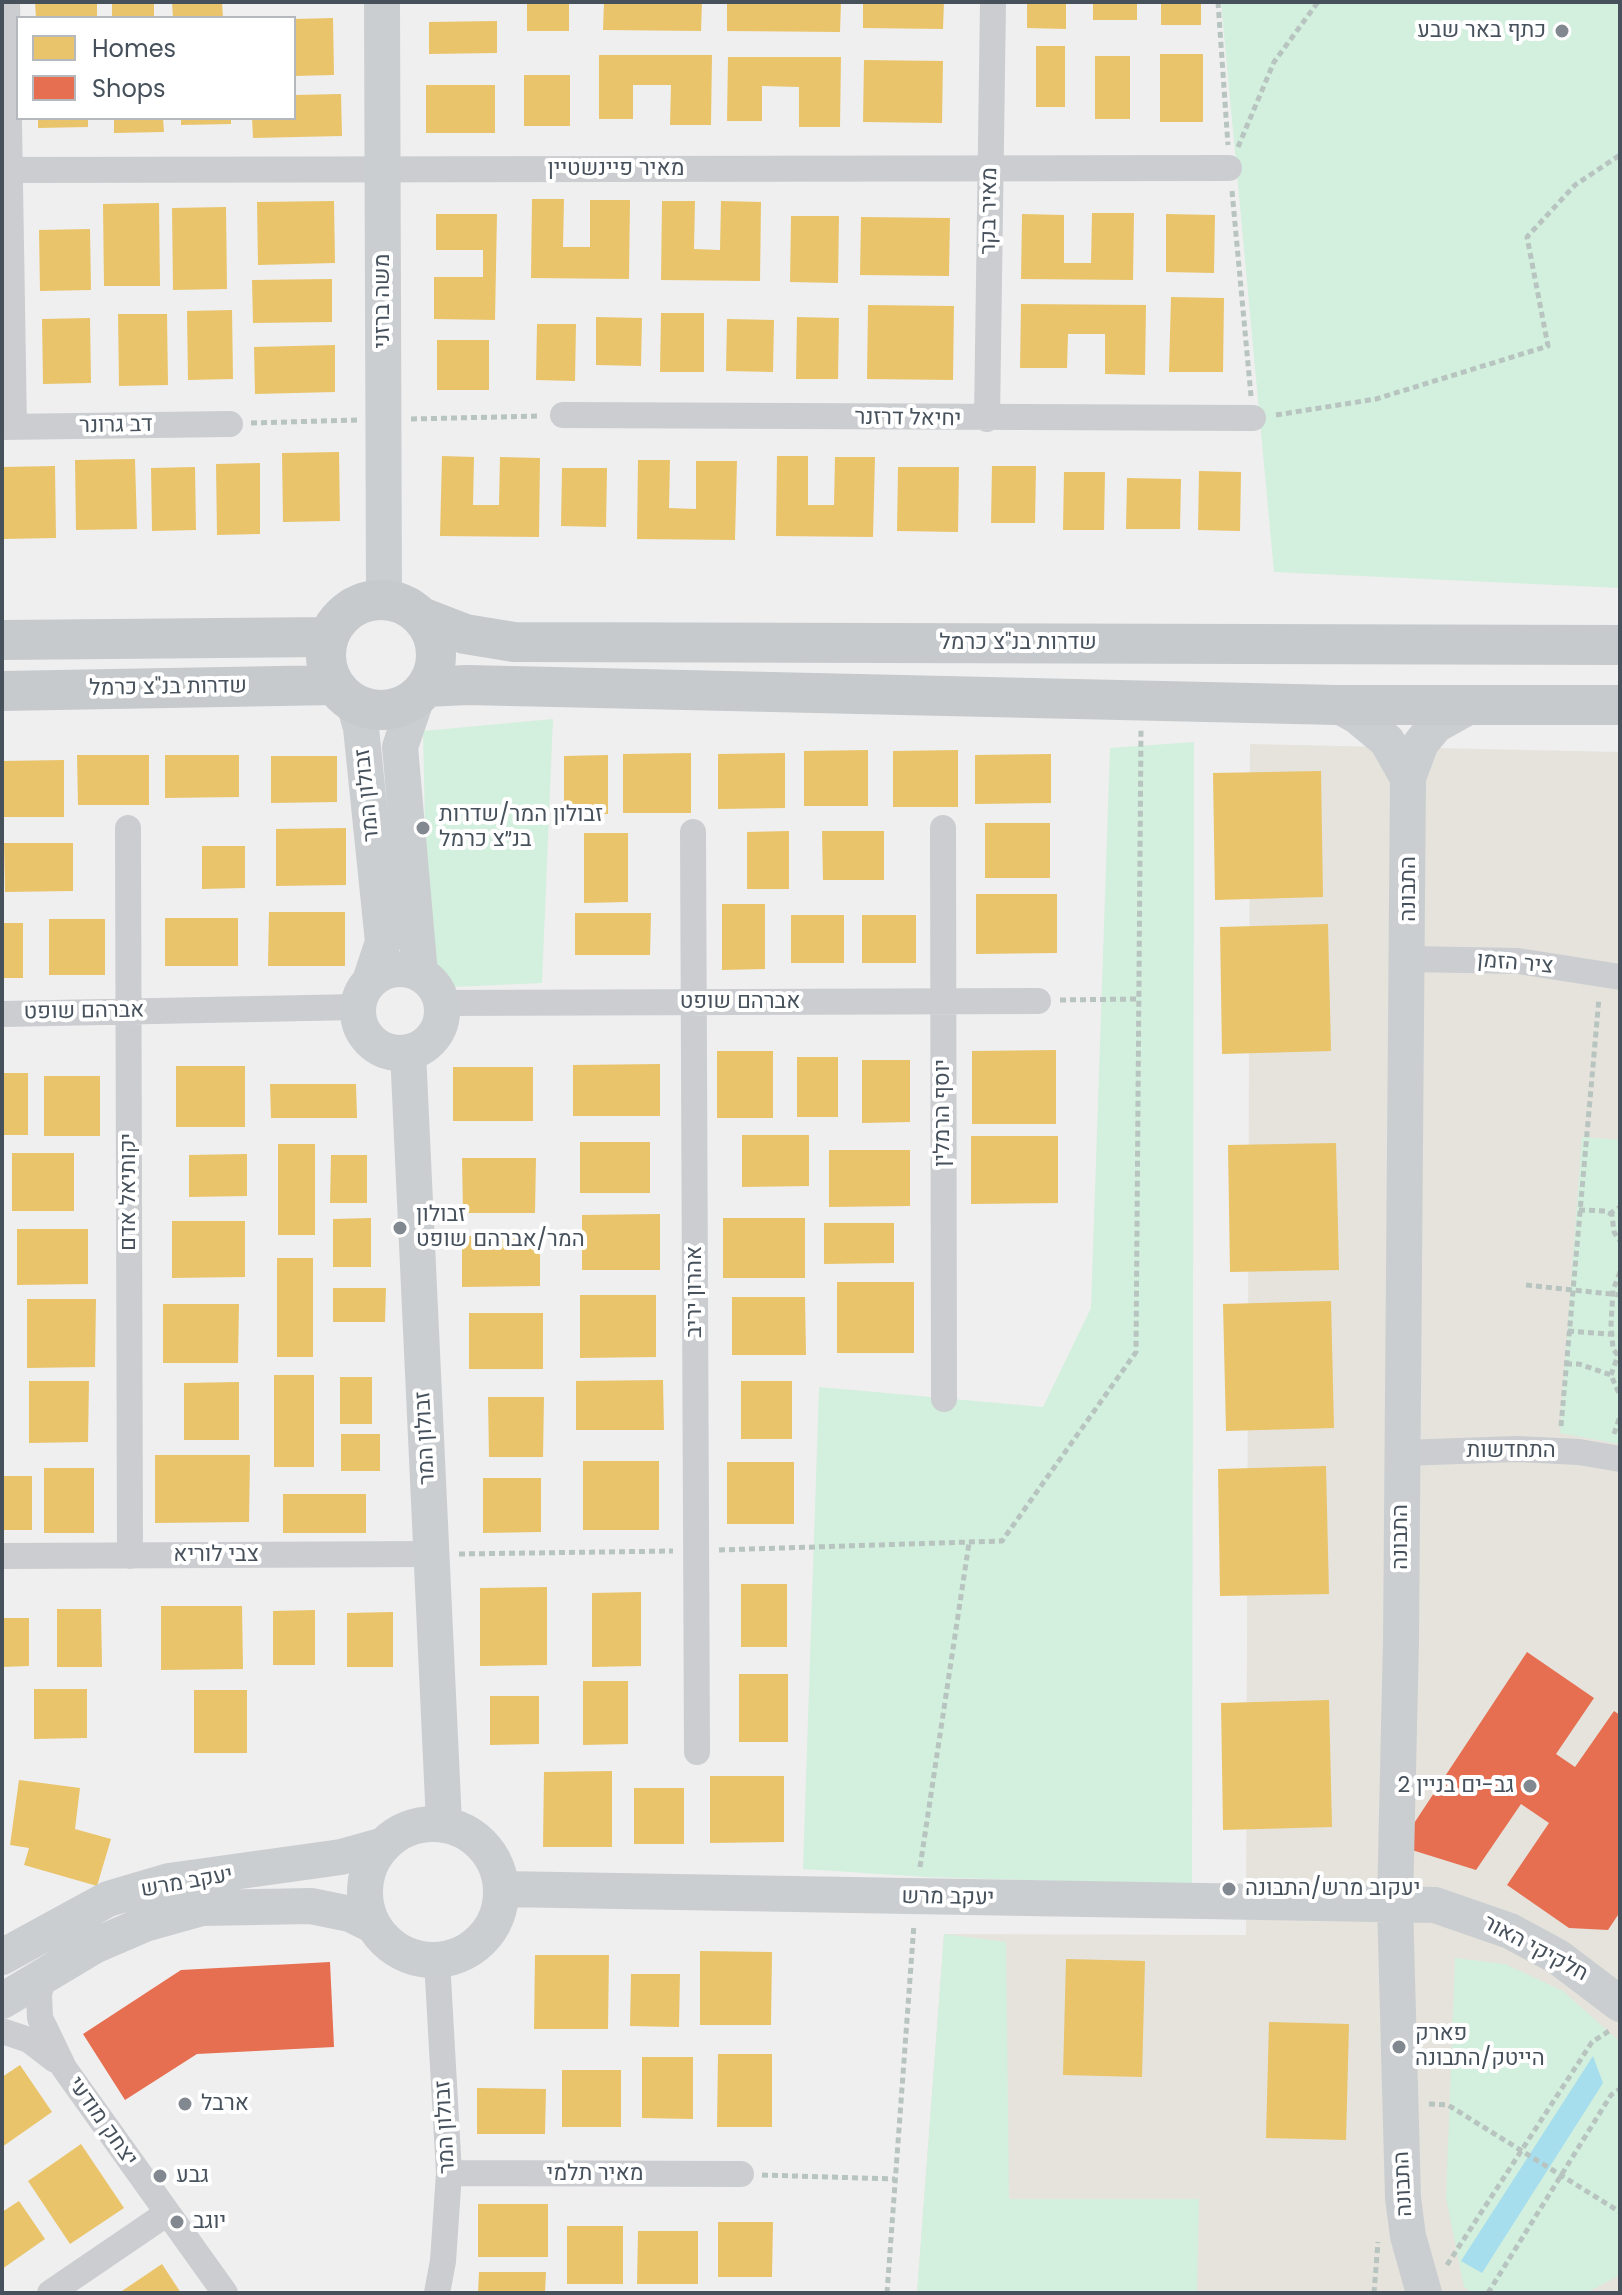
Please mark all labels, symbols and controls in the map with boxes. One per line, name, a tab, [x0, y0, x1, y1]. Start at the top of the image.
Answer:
legend	[16, 16, 296, 120]
place label: כתף באר שבע	[1417, 18, 1546, 44]
marker: כתף באר שבע	[1553, 22, 1571, 40]
text: Homes	[92, 32, 176, 65]
text: Shops	[92, 72, 166, 105]
street label: מאיר פיינשטיין	[547, 156, 685, 182]
street label: מאיר בקר	[976, 167, 1004, 255]
street label: משה ברזני	[370, 253, 396, 349]
street label: יחיאל דרזנר	[854, 405, 962, 433]
street label: דב גרונר	[79, 412, 153, 440]
street label: שדרות בנ"צ כרמל	[939, 630, 1097, 656]
street label: שדרות בנ"צ כרמל	[89, 673, 247, 703]
street label: זבולון המר	[350, 747, 386, 843]
place label: זבולון המר/שדרות בנ״צ כרמל	[439, 802, 603, 854]
marker: זבולון המר/שדרות בנ״צ כרמל	[414, 819, 432, 837]
street label: התבונה	[1396, 856, 1422, 922]
street label: ציר הזמן	[1476, 948, 1554, 980]
street label: אברהם שופט	[680, 989, 800, 1015]
street label: אברהם שופט	[23, 998, 145, 1026]
street label: יוסף הרמלין	[930, 1059, 956, 1167]
street label: יקותיאל אדם	[116, 1133, 142, 1251]
place label: זבולון המר/אברהם שופט	[416, 1202, 585, 1254]
marker: זבולון המר/אברהם שופט	[391, 1219, 409, 1237]
street label: אהרון יריב	[682, 1246, 708, 1338]
street label: זבולון המר	[410, 1391, 442, 1485]
street label: התחדשות	[1466, 1438, 1556, 1464]
street label: התבונה	[1388, 1504, 1414, 1570]
street label: צבי לוריא	[173, 1542, 259, 1568]
place label: גב-ים בניין 2	[1398, 1773, 1514, 1799]
marker: גב-ים בניין 2	[1521, 1777, 1539, 1795]
street label: יעקב מרש	[139, 1862, 235, 1904]
place label: יעקוב מרש/התבונה	[1245, 1876, 1420, 1902]
marker: יעקוב מרש/התבונה	[1220, 1880, 1238, 1898]
street label: יעקב מרש	[901, 1884, 995, 1912]
street label: חלקיקי האור	[1478, 1910, 1592, 1988]
place label: פארק הייטק/התבונה	[1415, 2021, 1545, 2072]
marker: פארק הייטק/התבונה	[1390, 2038, 1408, 2056]
street label: יצחק מודעי	[62, 2072, 142, 2172]
street label: זבולון המר	[430, 2080, 462, 2174]
place label: ארבל	[201, 2091, 249, 2117]
marker: ארבל	[176, 2095, 194, 2113]
street label: התבונה	[1389, 2151, 1419, 2217]
street label: מאיר תלמי	[546, 2161, 644, 2187]
place label: גבע	[176, 2163, 209, 2189]
marker: גבע	[151, 2167, 169, 2185]
place label: יוגב	[193, 2209, 226, 2235]
marker: יוגב	[168, 2213, 186, 2231]

